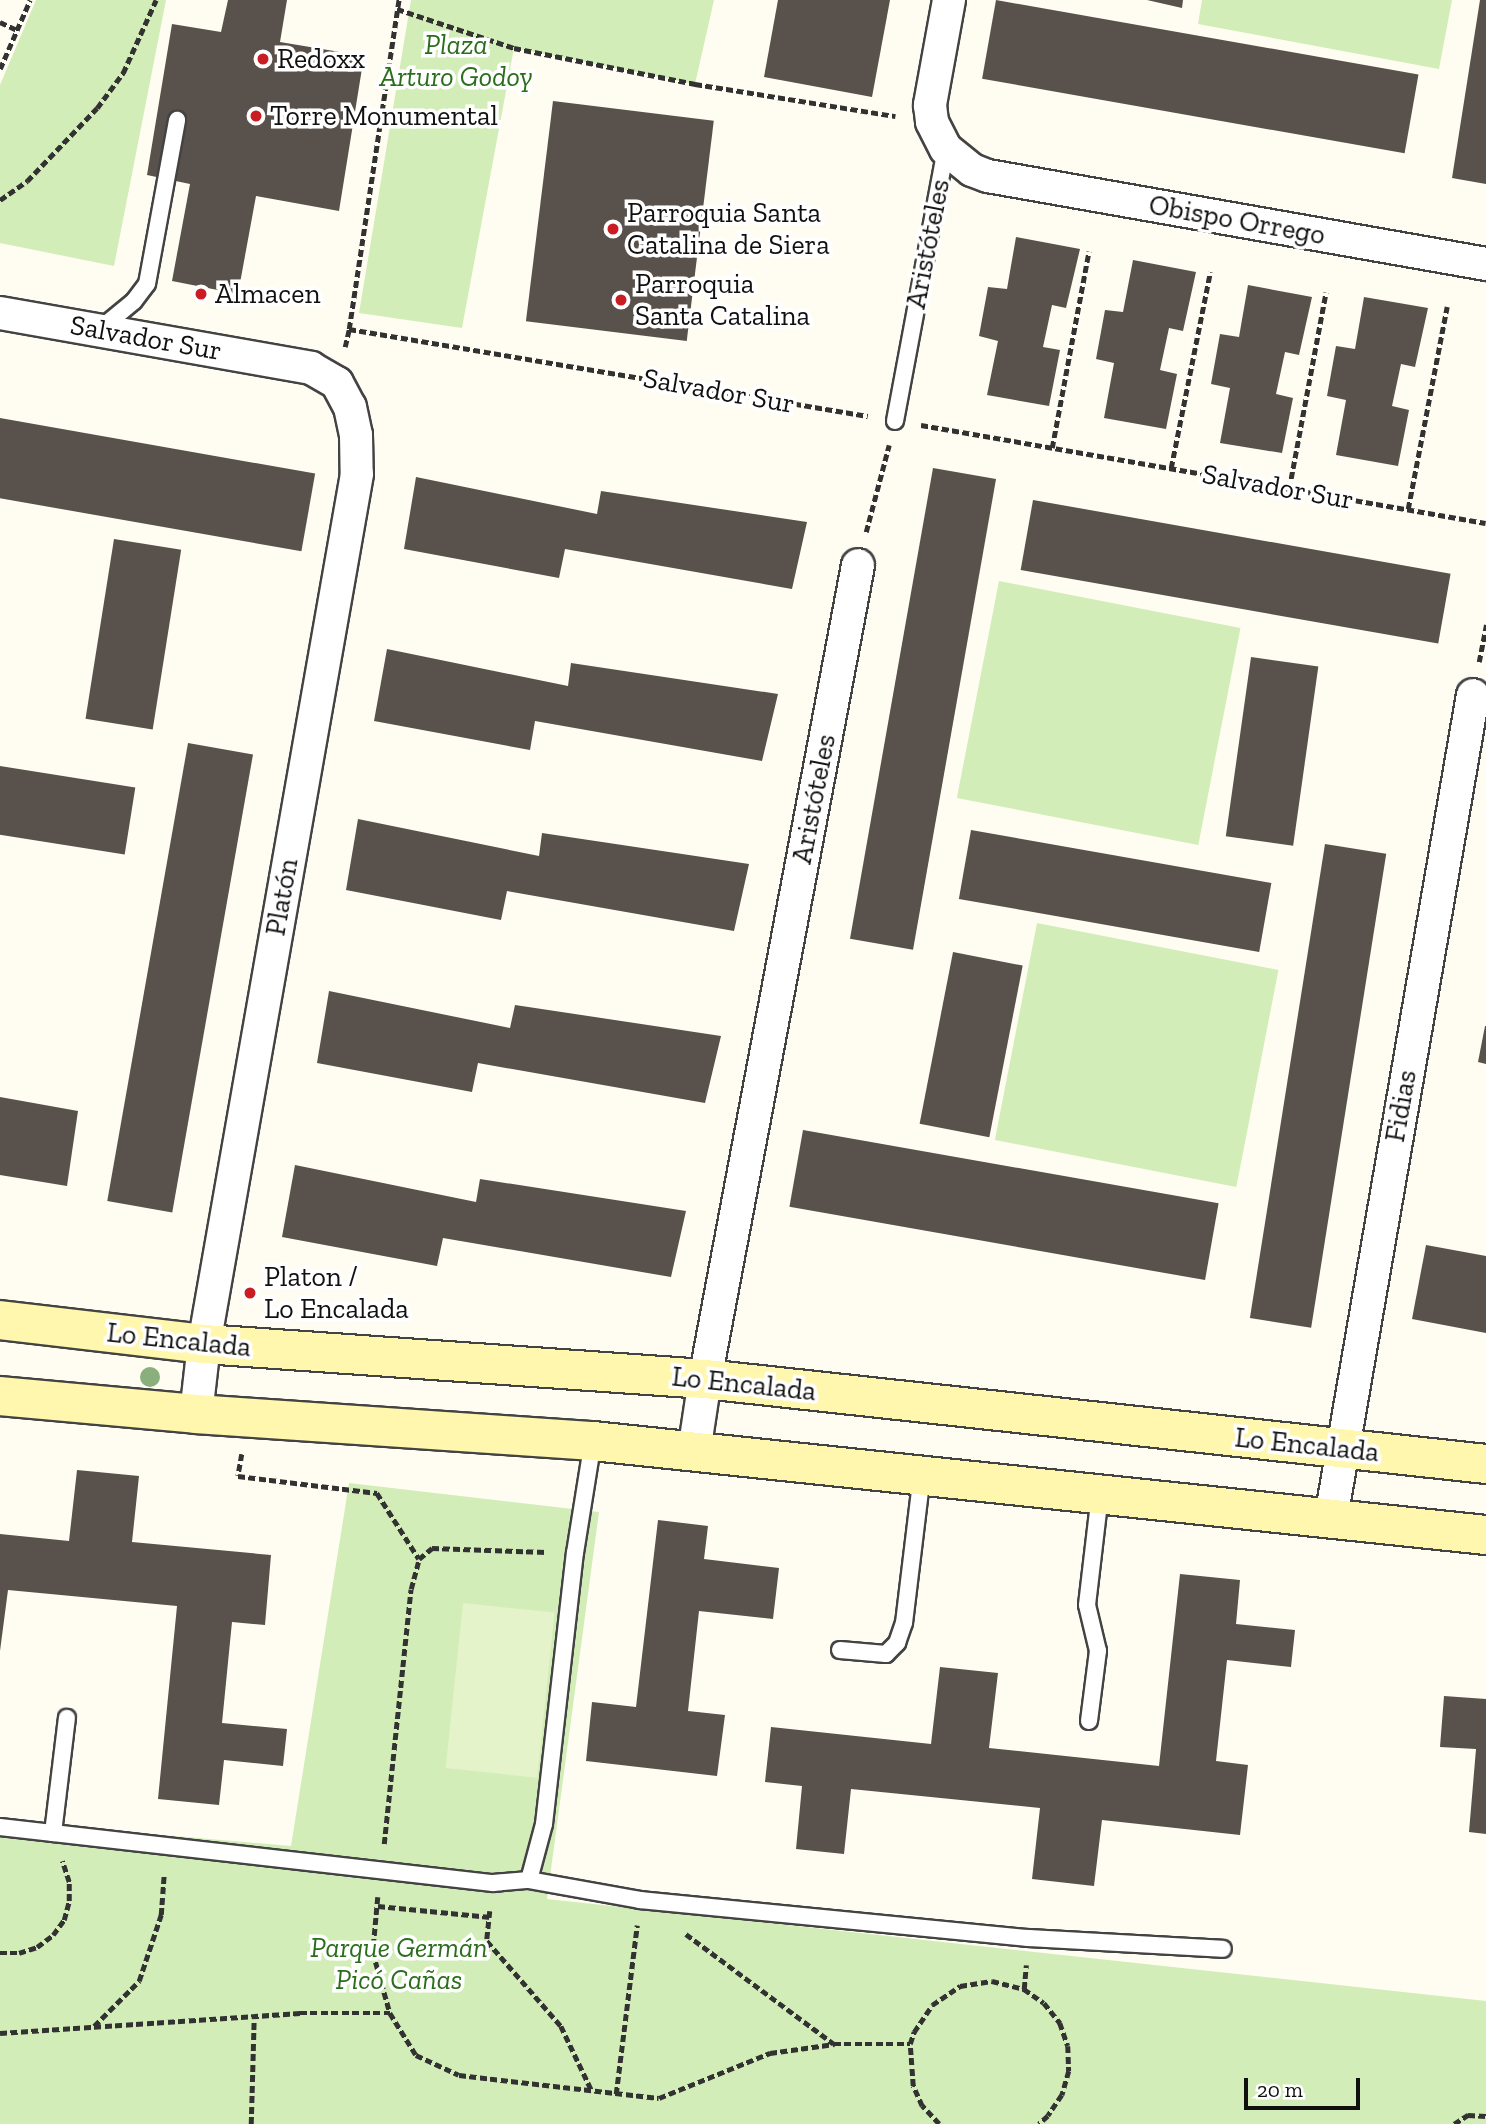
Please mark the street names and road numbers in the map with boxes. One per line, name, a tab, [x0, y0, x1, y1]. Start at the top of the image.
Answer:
street label: Aristóteles	[899, 176, 957, 312]
street label: Obispo Orrego	[1146, 188, 1328, 252]
street label: Salvador Sur	[67, 308, 225, 368]
street label: Salvador Sur	[640, 361, 798, 421]
street label: Salvador Sur	[1199, 457, 1357, 517]
street label: Aristóteles	[785, 731, 843, 867]
street label: Platón	[259, 856, 305, 938]
street label: Fidias	[1378, 1067, 1424, 1145]
street label: Lo Encalada	[105, 1316, 253, 1364]
street label: Lo Encalada	[670, 1360, 818, 1408]
street label: Lo Encalada	[1233, 1421, 1381, 1469]

